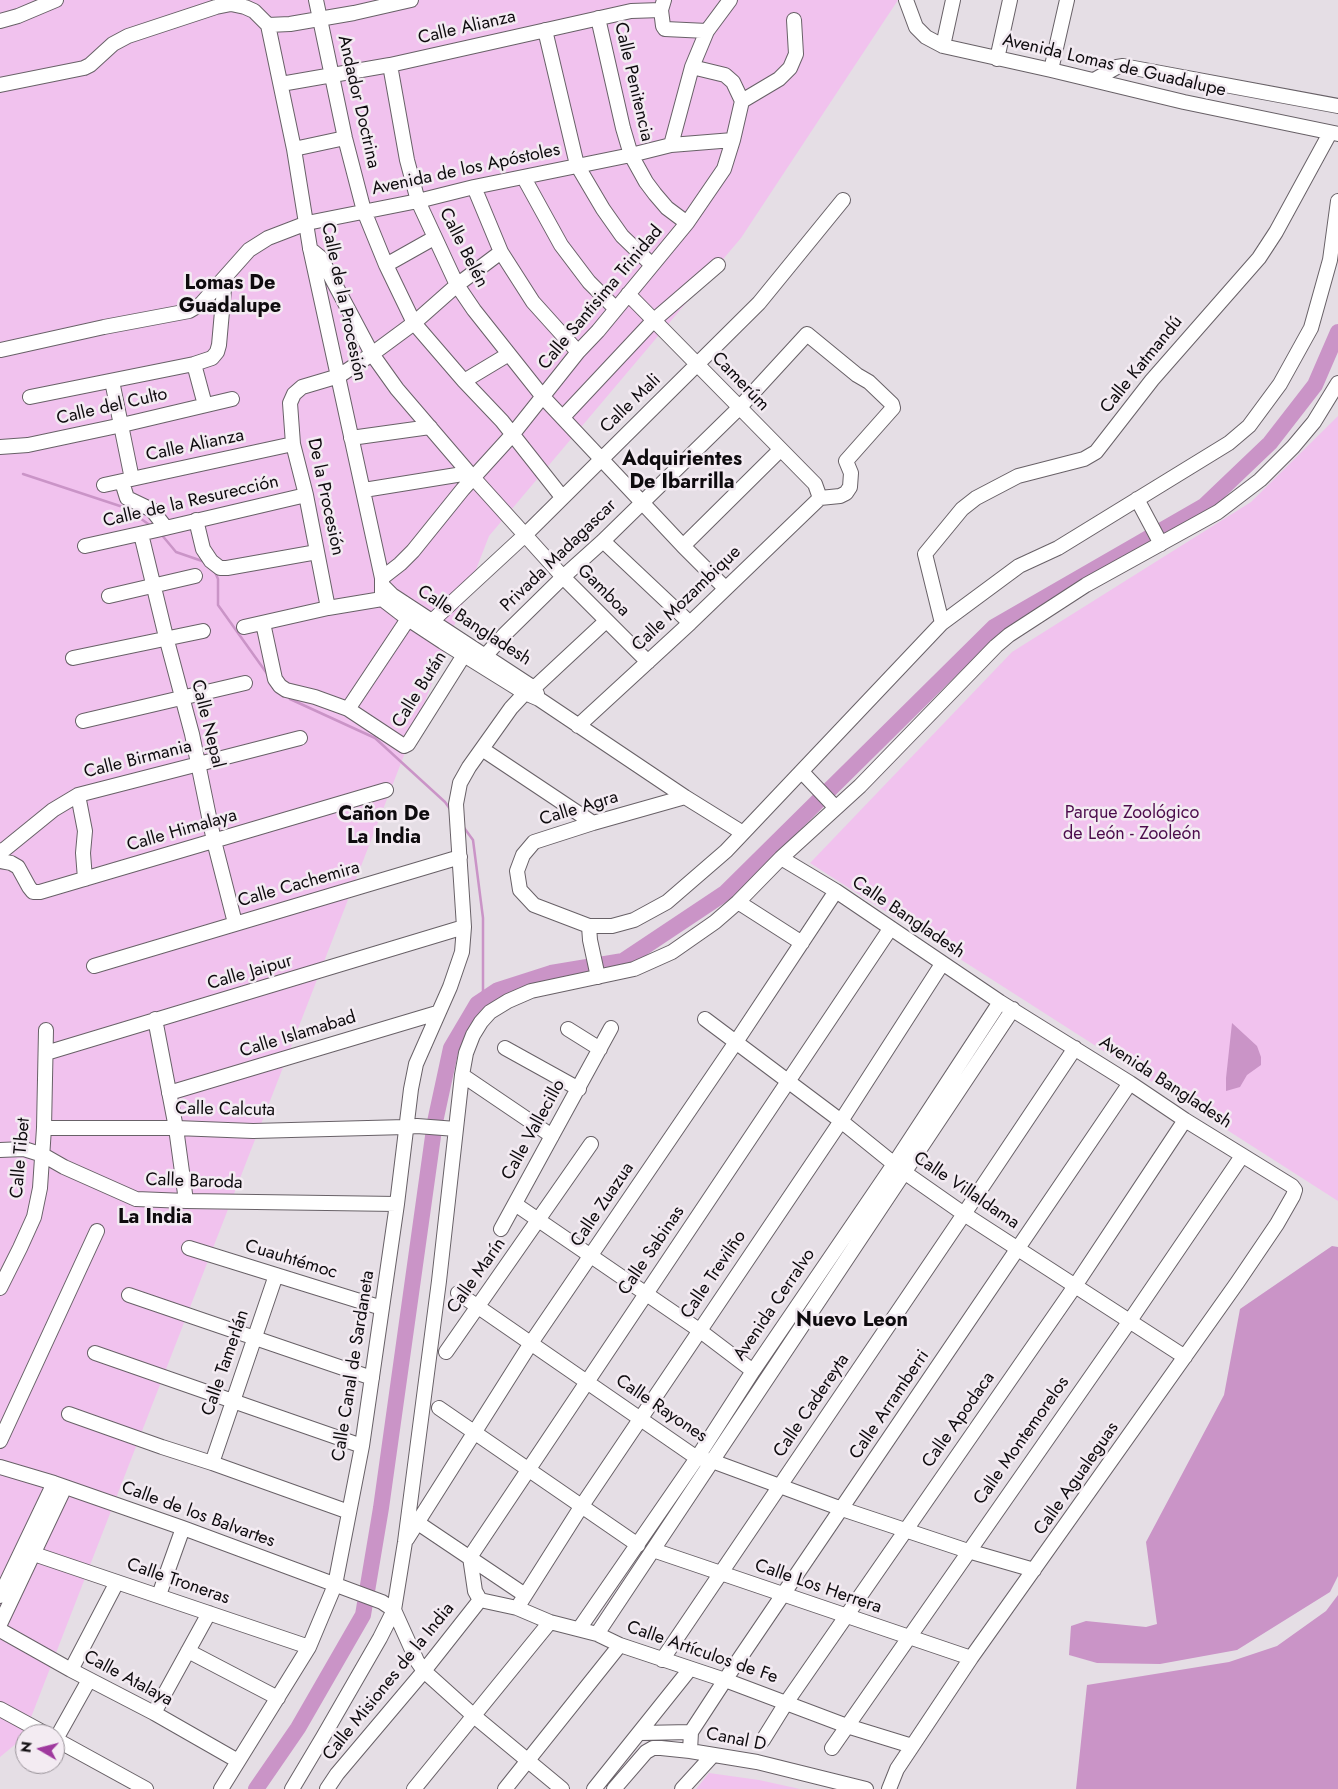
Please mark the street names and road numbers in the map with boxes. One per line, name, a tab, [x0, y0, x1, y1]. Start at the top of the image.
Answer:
street label: Calle Alianza	[416, 6, 518, 50]
street label: Calle Penitencia	[609, 20, 657, 144]
street label: Avenida Lomas de Guadalupe	[1000, 30, 1228, 102]
street label: Andador Doctrina	[332, 33, 384, 171]
street label: Avenida de los Apóstoles	[370, 139, 562, 201]
street label: Calle Belén	[434, 205, 492, 291]
street label: Calle de la Procesión	[316, 221, 370, 383]
street label: Calle Santisima Trinidad	[534, 221, 668, 375]
street label: Calle Katmandú	[1096, 312, 1188, 418]
street label: Camerúm	[707, 348, 773, 416]
street label: Calle Mali	[596, 370, 666, 438]
street label: Calle del Culto	[54, 384, 170, 430]
street label: Calle Alianza	[144, 425, 246, 467]
street label: De la Procesión	[302, 436, 348, 558]
street label: Calle de la Resurección	[101, 471, 281, 533]
street label: Privada Madagascar	[496, 495, 622, 617]
street label: Calle Mozambique	[628, 542, 746, 656]
street label: Gamboa	[572, 560, 634, 622]
street label: Calle Bangladesh	[413, 581, 535, 671]
street label: Calle Bután	[388, 648, 452, 732]
street label: Calle Nepal	[186, 678, 228, 770]
street label: Calle Birmania	[82, 736, 194, 784]
street label: Calle Agra	[537, 787, 621, 831]
street label: Calle Himalaya	[124, 805, 240, 857]
street label: Calle Cachemira	[236, 857, 362, 913]
street label: Calle Bangladesh	[848, 872, 968, 964]
street label: Calle Jaipur	[205, 951, 295, 995]
street label: Calle Islamabad	[237, 1007, 359, 1063]
street label: Avenida Bangladesh	[1095, 1032, 1235, 1134]
street label: Calle Vallecillo	[497, 1076, 571, 1184]
street label: Calle Calcuta	[175, 1098, 275, 1122]
street label: Calle Tibet	[7, 1117, 35, 1199]
street label: Calle Villaldama	[909, 1148, 1023, 1234]
street label: Calle Zuazua	[567, 1159, 639, 1251]
street label: Calle Baroda	[145, 1170, 243, 1194]
street label: Calle Sabinas	[614, 1202, 690, 1300]
street label: Calle Trevilño	[677, 1227, 751, 1323]
street label: Calle Marín	[443, 1234, 511, 1318]
street label: Cuauhtémoc	[242, 1236, 340, 1284]
street label: Avenida Cerralvo	[730, 1245, 820, 1365]
street label: Calle Canal de Sardaneta	[328, 1269, 380, 1463]
street label: Calle Tamerlán	[198, 1307, 254, 1419]
street label: Calle Arramberri	[845, 1346, 935, 1464]
street label: Calle Cadereyta	[769, 1350, 855, 1462]
street label: Calle Apodaca	[918, 1368, 1000, 1472]
street label: Calle Rayones	[611, 1370, 711, 1448]
street label: Calle Montemorelos	[970, 1373, 1074, 1509]
street label: Calle Agualeguas	[1030, 1418, 1124, 1540]
street label: Calle de los Balvartes	[118, 1477, 278, 1553]
street label: Calle Troneras	[124, 1554, 232, 1610]
street label: Calle Los Herrera	[752, 1555, 884, 1619]
street label: Calle Misiones de la India	[319, 1599, 459, 1765]
street label: Calle Artículos de Fe	[624, 1617, 780, 1689]
street label: Calle Atalaya	[80, 1646, 176, 1712]
street label: Canal D	[704, 1724, 768, 1756]

